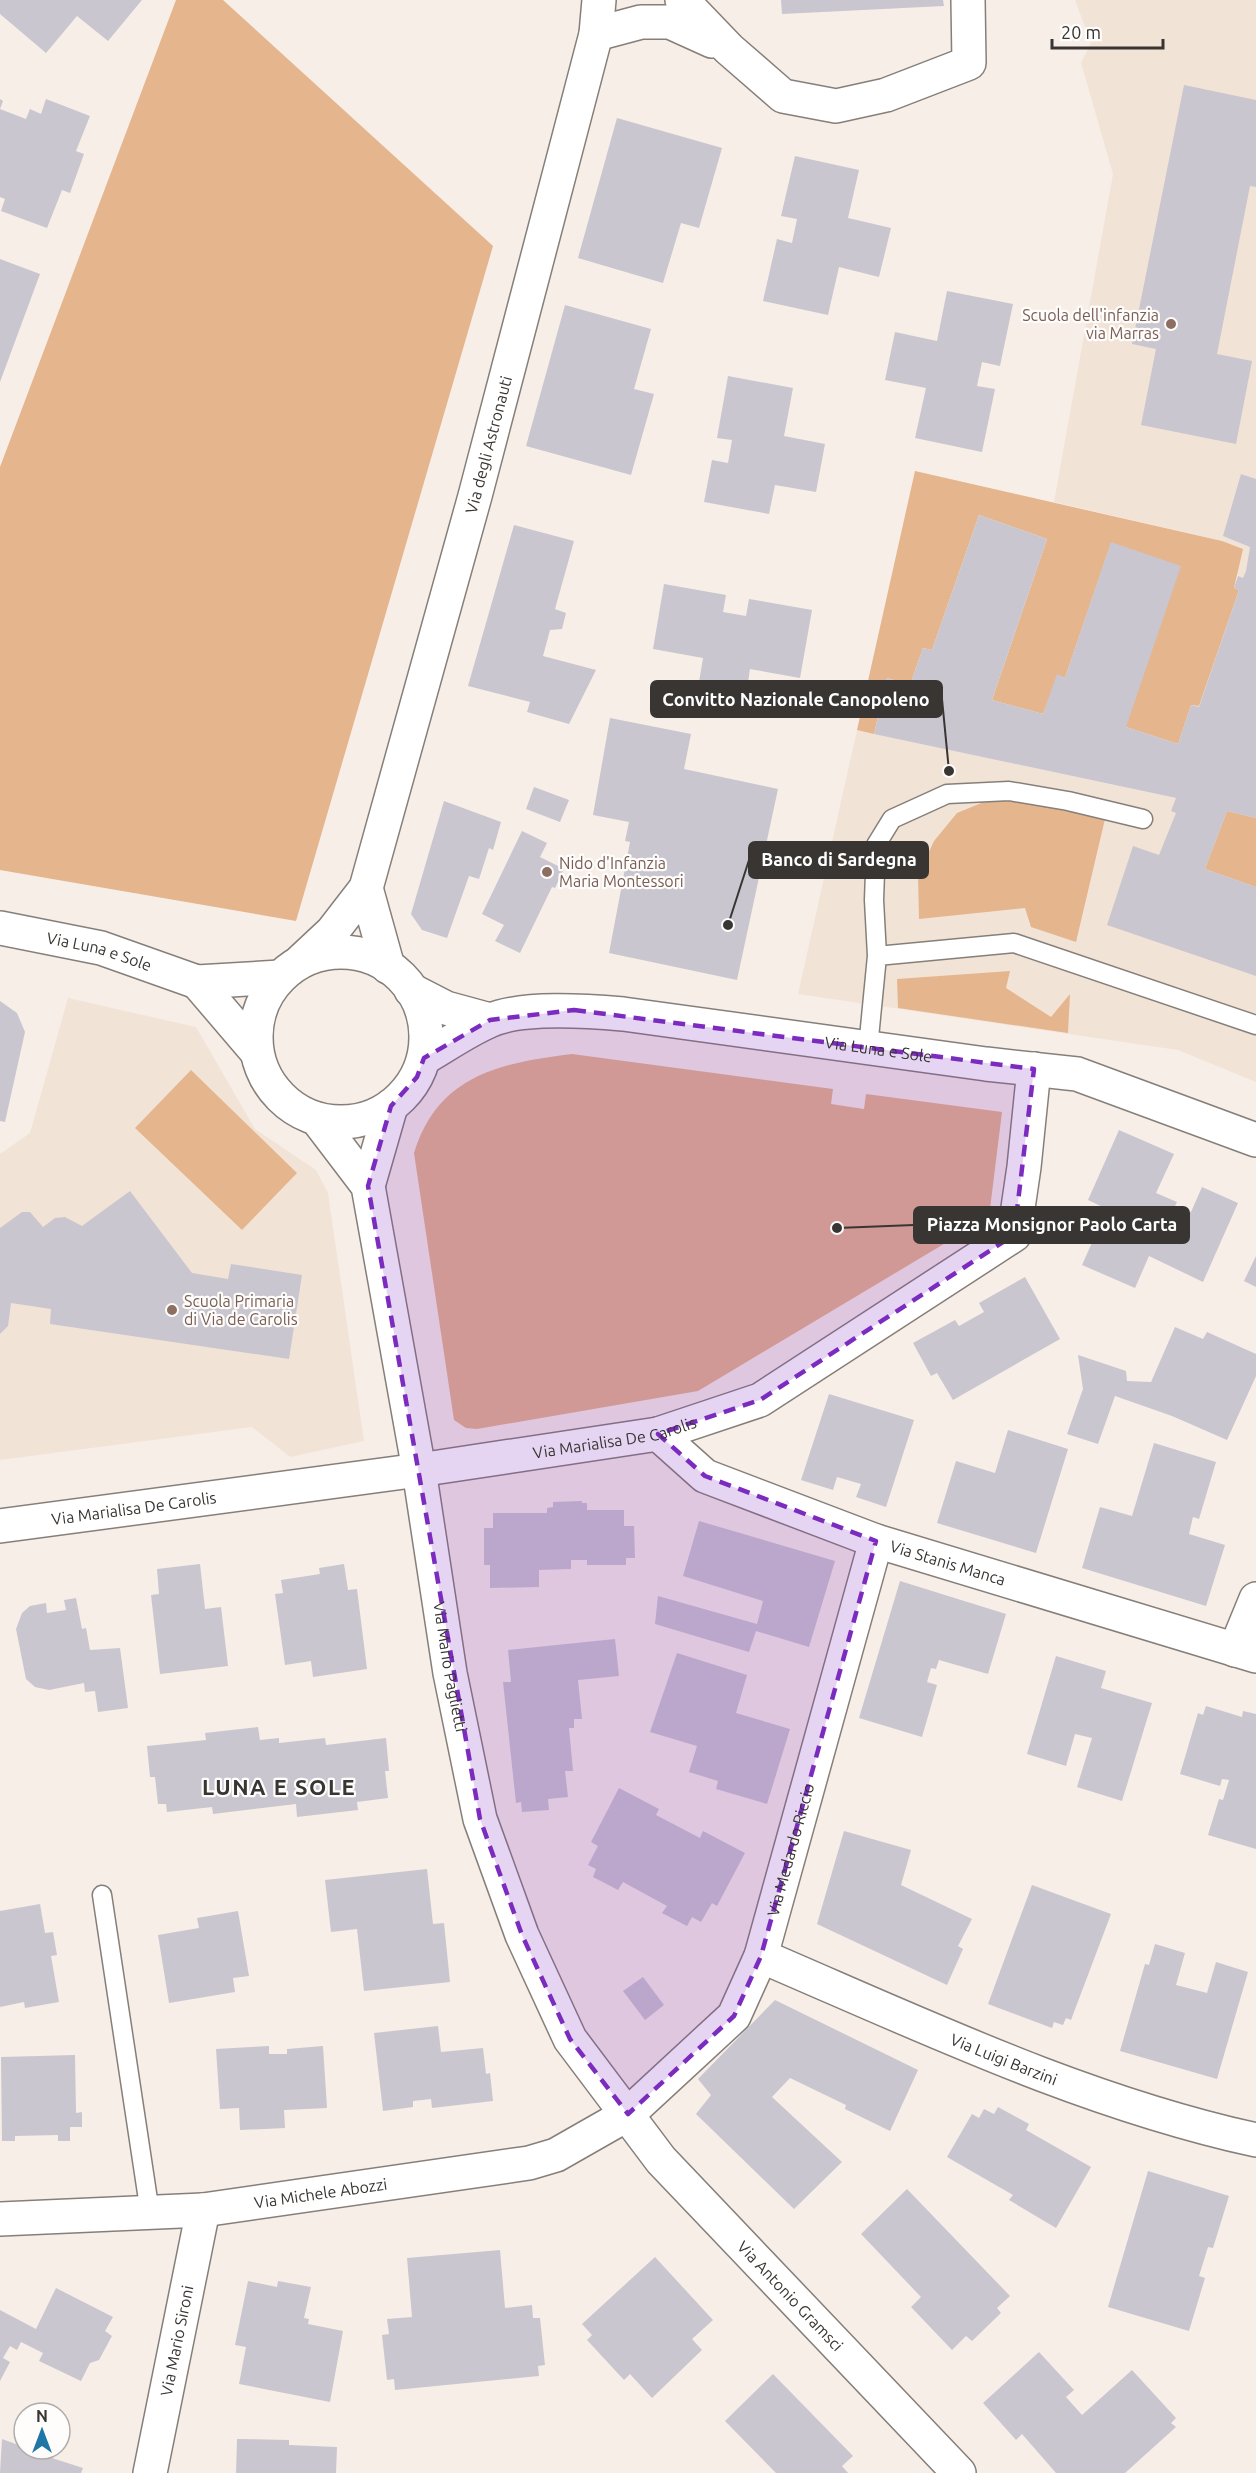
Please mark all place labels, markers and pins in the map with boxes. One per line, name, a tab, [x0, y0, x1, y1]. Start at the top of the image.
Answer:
place label: Scuola dell'infanzia via Marras	[1022, 306, 1159, 342]
marker: Scuola dell'infanzia via Marras	[1164, 317, 1178, 331]
callout: Convitto Nazionale Canopoleno	[651, 681, 942, 717]
callout: Banco di Sardegna	[749, 842, 928, 878]
place label: Nido d'Infanzia Maria Montessori	[559, 854, 684, 890]
marker: Nido d'Infanzia Maria Montessori	[540, 865, 554, 879]
callout: Piazza Monsignor Paolo Carta	[914, 1207, 1189, 1243]
place label: Scuola Primaria di Via de Carolis	[184, 1292, 298, 1328]
marker: Scuola Primaria di Via de Carolis	[165, 1303, 179, 1317]

